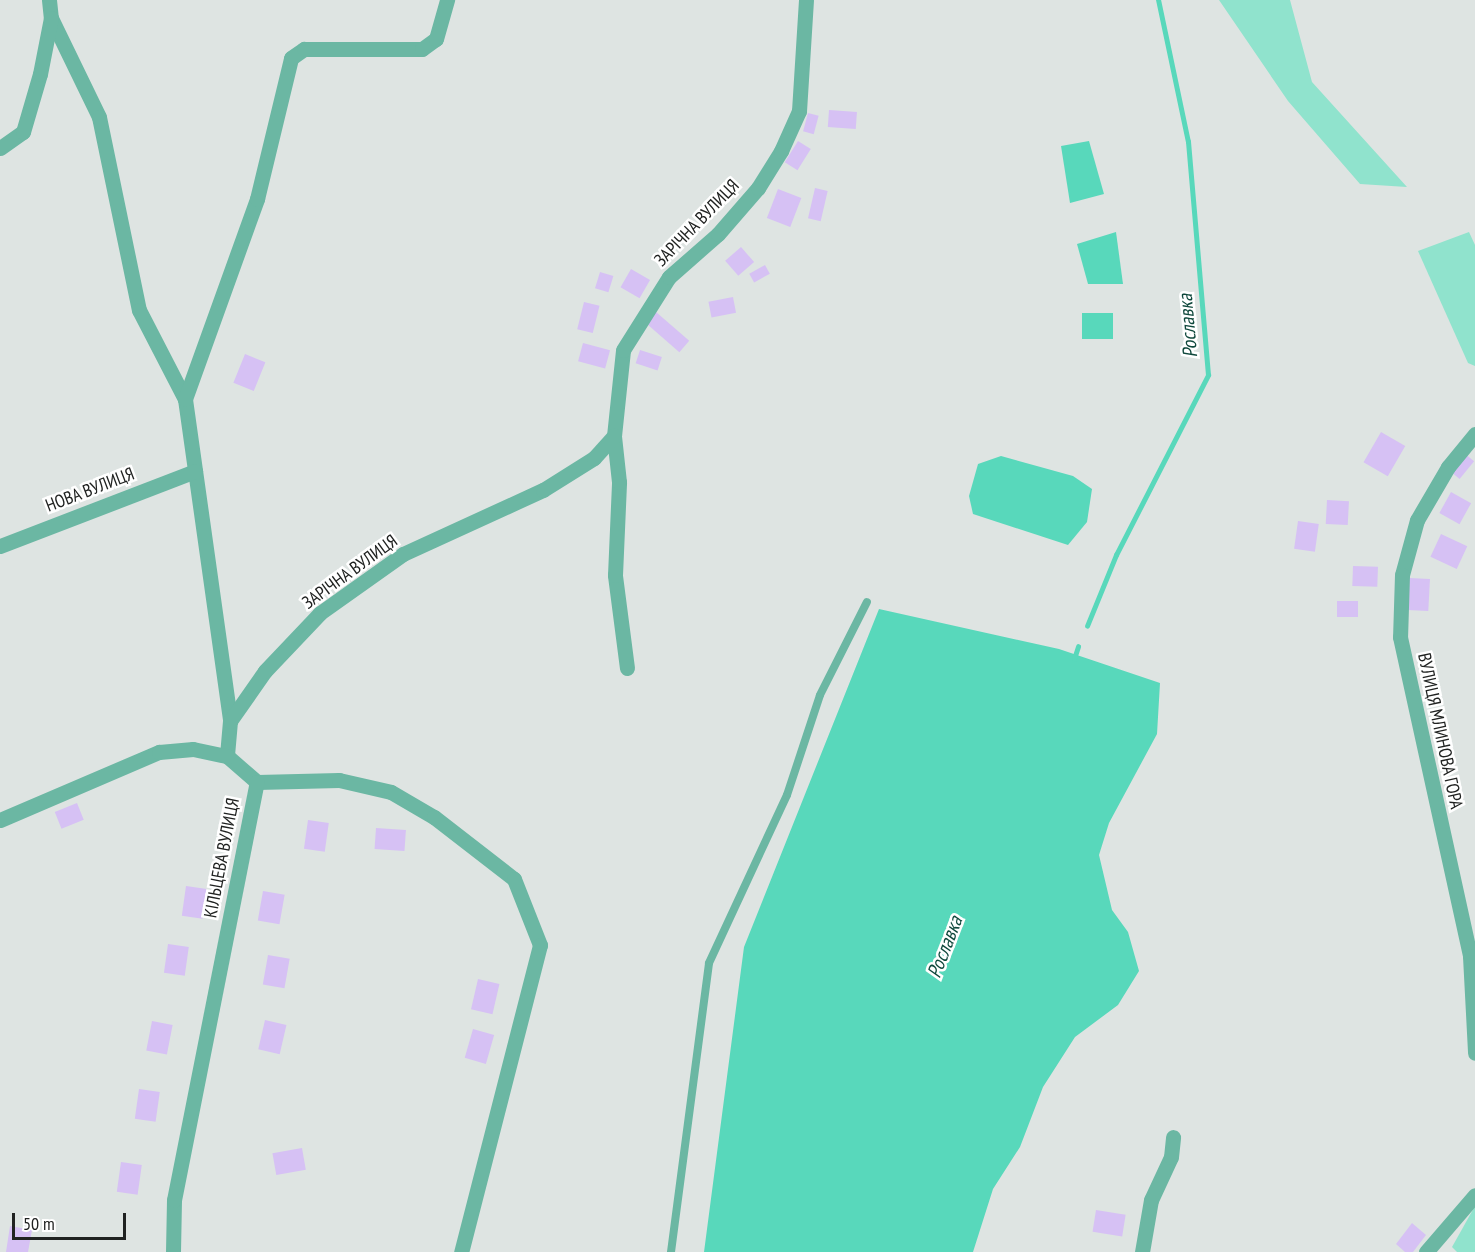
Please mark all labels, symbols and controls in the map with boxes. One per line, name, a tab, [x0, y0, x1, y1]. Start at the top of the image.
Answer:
street label: ЗАРІЧНА ВУЛИЦЯ	[650, 175, 744, 271]
water label: Рославка	[1173, 293, 1203, 359]
street label: НОВА ВУЛИЦЯ	[42, 463, 138, 517]
street label: ЗАРІЧНА ВУЛИЦЯ	[298, 530, 402, 614]
street label: ВУЛИЦЯ МЛИНОВА ГОРА	[1413, 651, 1467, 811]
street label: КІЛЬЦЕВА ВУЛИЦЯ	[200, 796, 244, 920]
water label: Рославка	[922, 913, 968, 981]
scale bar	[15, 1201, 129, 1239]
text: 50 m	[23, 1212, 55, 1235]

